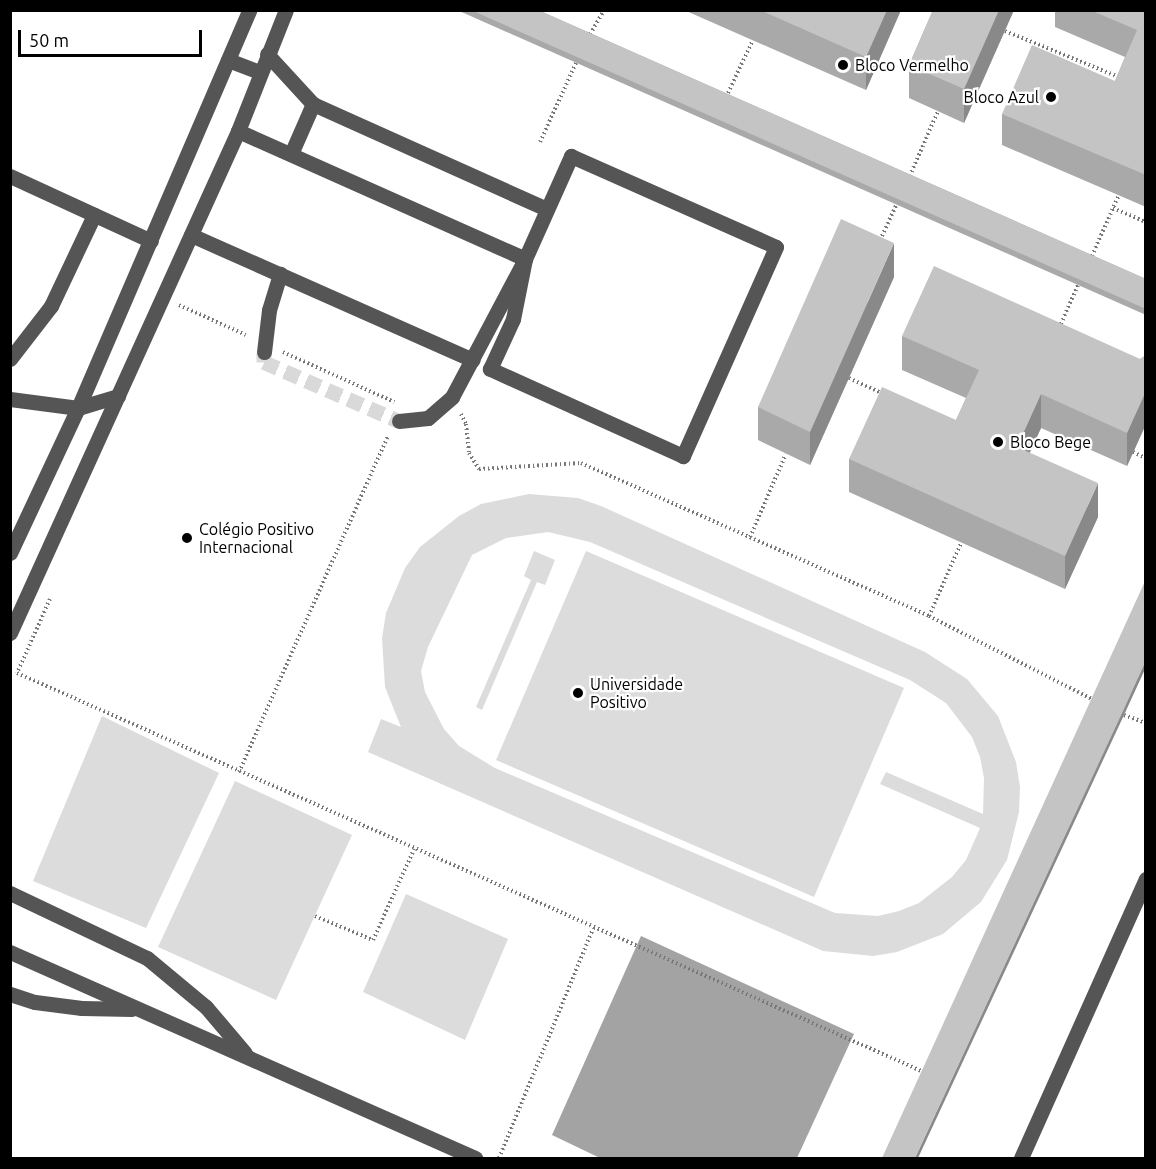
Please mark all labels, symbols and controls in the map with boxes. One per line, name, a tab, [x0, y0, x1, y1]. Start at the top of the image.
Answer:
scale bar	[21, 18, 206, 56]
text: 50 m	[29, 30, 69, 50]
place label: Bloco Vermelho	[855, 55, 969, 75]
marker: Bloco Vermelho	[836, 58, 850, 72]
place label: Bloco Azul	[964, 87, 1039, 107]
marker: Bloco Azul	[1044, 90, 1058, 104]
place label: Bloco Bege	[1010, 432, 1091, 452]
marker: Bloco Bege	[991, 435, 1005, 449]
place label: Colégio Positivo Internacional	[199, 519, 314, 557]
marker: Colégio Positivo Internacional	[180, 531, 194, 545]
place label: Universidade Positivo	[590, 674, 683, 712]
marker: Universidade Positivo	[571, 686, 585, 700]

